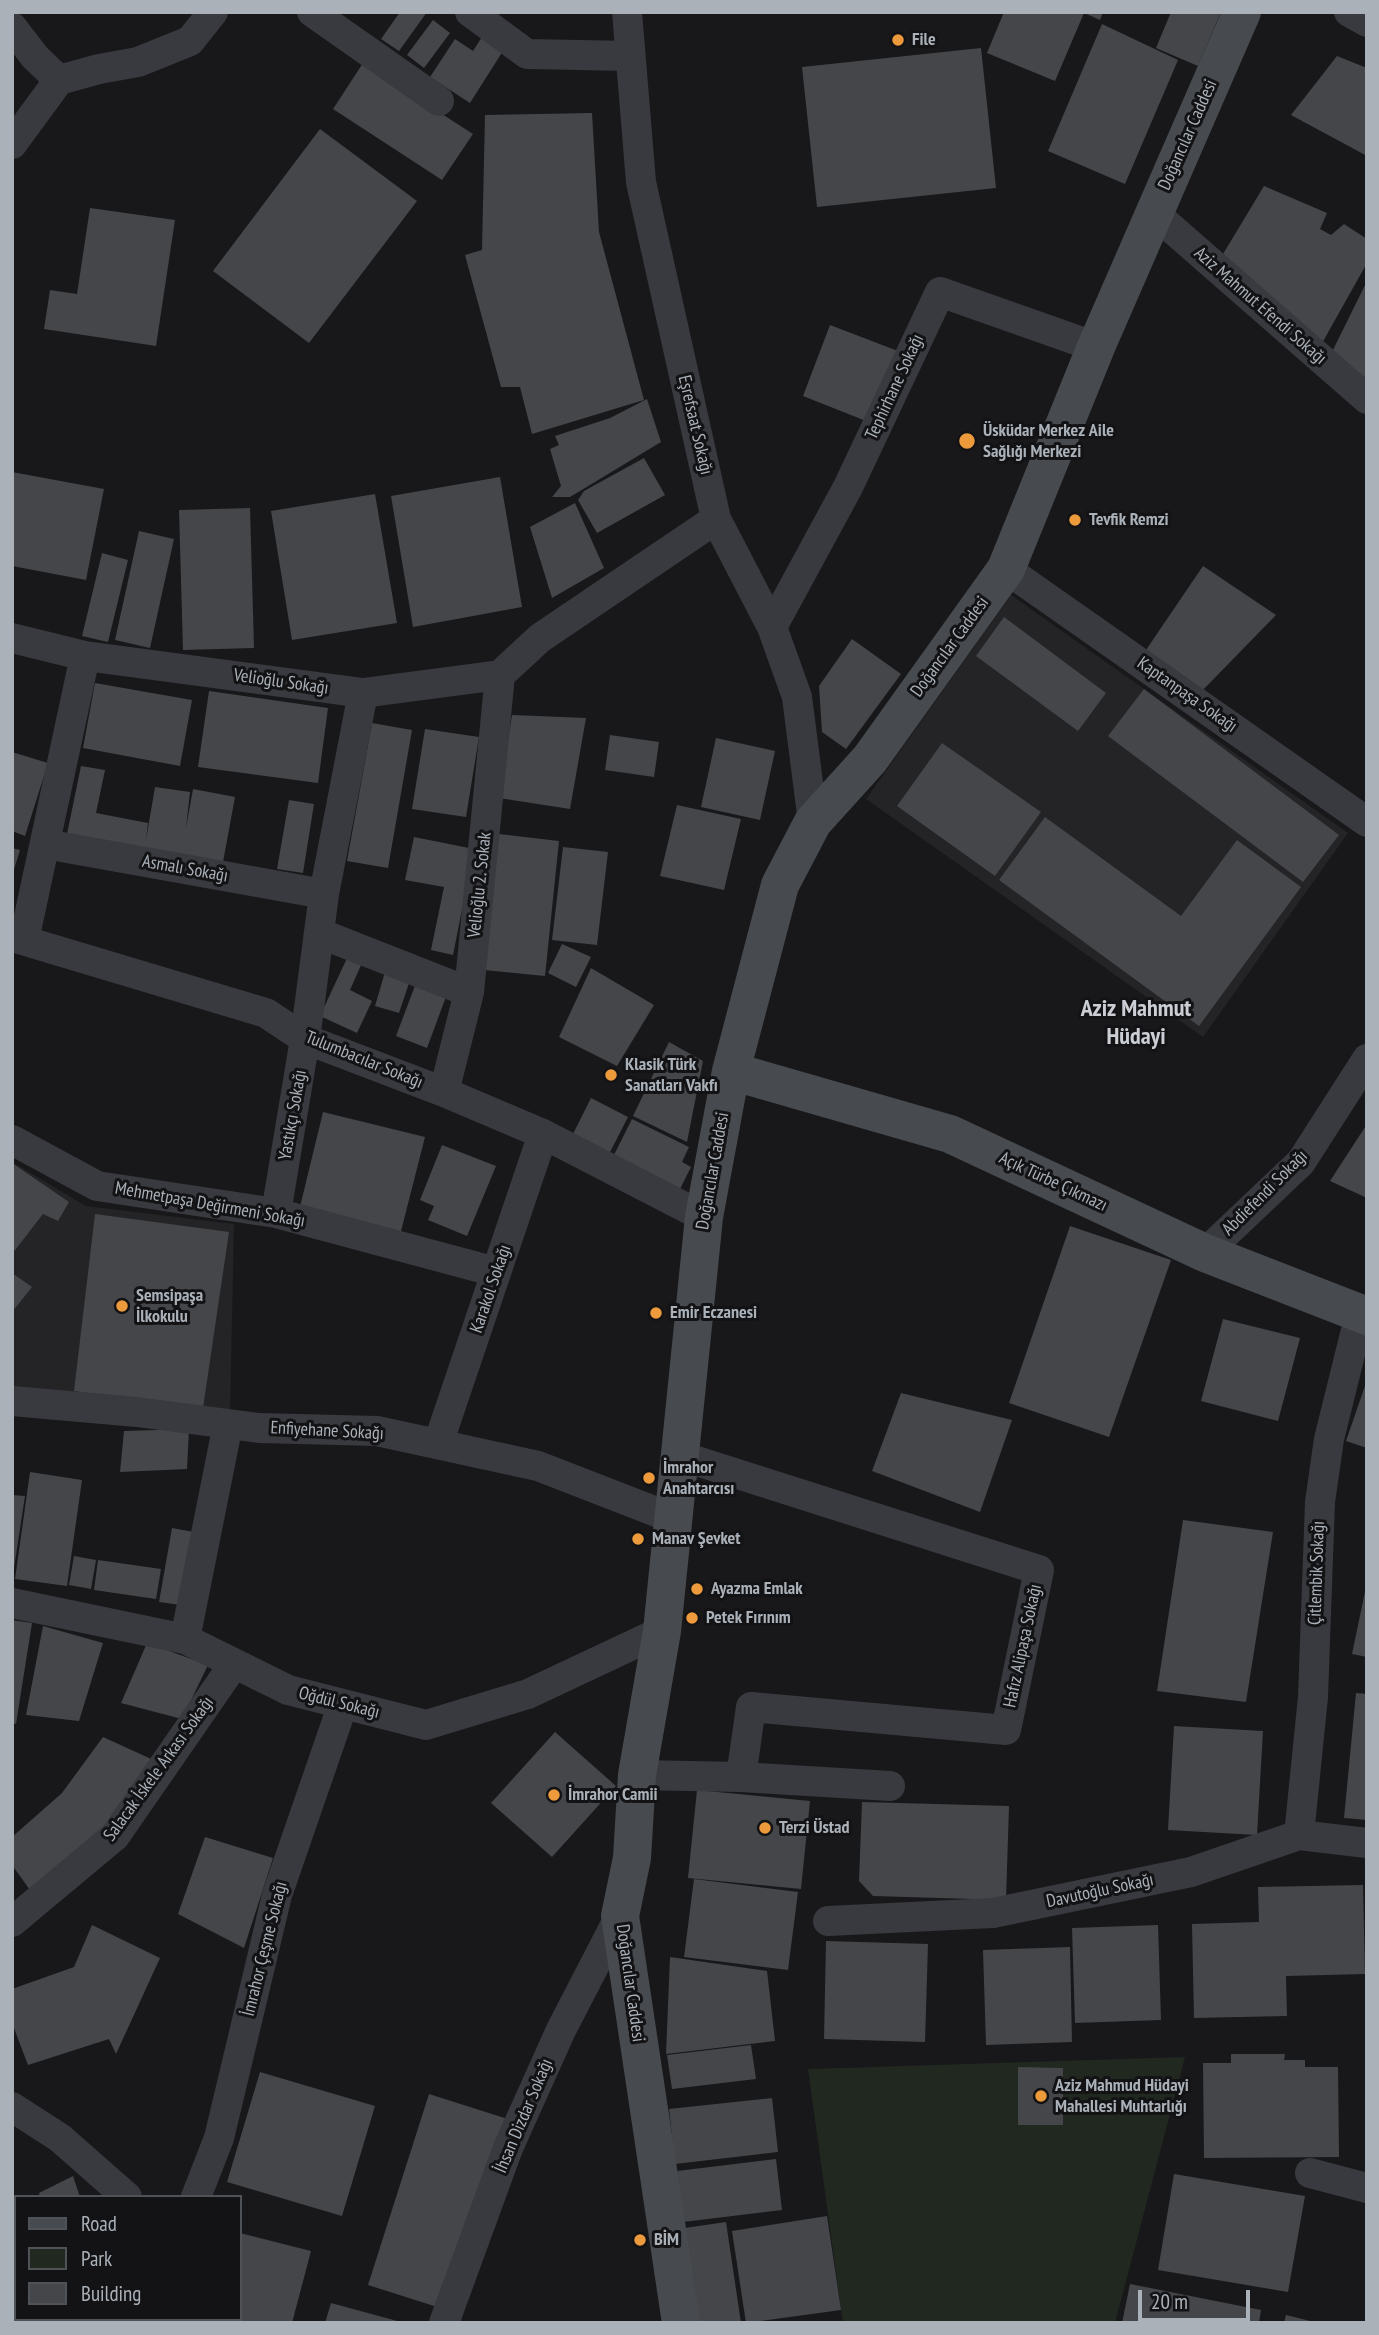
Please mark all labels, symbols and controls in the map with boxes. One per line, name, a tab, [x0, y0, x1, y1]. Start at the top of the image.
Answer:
place label: File	[912, 29, 936, 51]
marker: File	[890, 32, 906, 48]
street label: Doğancılar Caddesi	[1154, 76, 1222, 194]
street label: Aziz Mahmut Efendi Sokağı	[1189, 243, 1331, 369]
street label: Tephirhane Sokağı	[861, 331, 929, 443]
street label: Eşrefsaat Sokağı	[673, 373, 717, 477]
place label: Üsküdar Merkez Aile Sağlığı Merkezi	[983, 420, 1114, 462]
marker: Üsküdar Merkez Aile Sağlığı Merkezi	[957, 431, 977, 451]
place label: Tevfik Remzi	[1089, 509, 1169, 531]
marker: Tevfik Remzi	[1067, 512, 1083, 528]
street label: Doğancılar Caddesi	[906, 593, 994, 701]
street label: Kaptanpaşa Sokağı	[1133, 653, 1241, 737]
street label: Velioğlu Sokağı	[232, 665, 330, 699]
street label: Velioğlu 2. Sokak	[464, 831, 496, 939]
street label: Asmalı Sokağı	[140, 851, 230, 887]
district label: Aziz Mahmut Hüdayi	[1081, 995, 1191, 1051]
street label: Tulumbacılar Sokağı	[302, 1027, 426, 1093]
place label: Klasik Türk Sanatları Vakfı	[625, 1054, 718, 1096]
marker: Klasik Türk Sanatları Vakfı	[603, 1067, 619, 1083]
street label: Yastıkçı Sokağı	[274, 1068, 312, 1162]
street label: Doğancılar Caddesi	[692, 1111, 734, 1231]
street label: Abdiefendi Sokağı	[1218, 1146, 1312, 1240]
street label: Açık Türbe Çıkmazı	[996, 1148, 1110, 1216]
street label: Mehmetpaşa Değirmeni Sokağı	[113, 1178, 307, 1232]
street label: Karakol Sokağı	[466, 1242, 516, 1336]
place label: Semsipaşa İlkokulu	[136, 1285, 203, 1328]
marker: Semsipaşa İlkokulu	[114, 1298, 130, 1314]
place label: Emir Eczanesi	[670, 1302, 757, 1324]
marker: Emir Eczanesi	[648, 1305, 664, 1321]
street label: Enfiyehane Sokağı	[270, 1417, 384, 1445]
place label: İmrahor Anahtarcısı	[663, 1457, 734, 1500]
marker: İmrahor Anahtarcısı	[641, 1470, 657, 1486]
street label: Çitlembik Sokağı	[1304, 1520, 1330, 1626]
place label: Manav Şevket	[652, 1528, 741, 1550]
marker: Manav Şevket	[630, 1531, 646, 1547]
place label: Ayazma Emlak	[711, 1578, 803, 1600]
marker: Ayazma Emlak	[689, 1581, 705, 1597]
street label: Hafız Alipaşa Sokağı	[999, 1582, 1047, 1710]
place label: Petek Fırınım	[706, 1607, 791, 1629]
marker: Petek Fırınım	[684, 1610, 700, 1626]
street label: Oğdül Sokağı	[296, 1683, 382, 1723]
street label: Salacak İskele Arkası Sokağı	[99, 1692, 219, 1846]
place label: İmrahor Camii	[568, 1784, 658, 1806]
marker: İmrahor Camii	[546, 1787, 562, 1803]
place label: Terzi Üstad	[779, 1817, 849, 1839]
marker: Terzi Üstad	[757, 1820, 773, 1836]
street label: Davutoğlu Sokağı	[1044, 1869, 1156, 1913]
street label: İmrahor Çeşme Sokağı	[238, 1879, 292, 2019]
street label: Doğancılar Caddesi	[611, 1923, 649, 2043]
street label: İhsan Dizdar Sokağı	[490, 2056, 558, 2176]
place label: Aziz Mahmud Hüdayi Mahallesi Muhtarlığı	[1055, 2075, 1189, 2118]
marker: Aziz Mahmud Hüdayi Mahallesi Muhtarlığı	[1033, 2088, 1049, 2104]
legend	[14, 2195, 242, 2321]
text: Road	[81, 2210, 117, 2237]
place label: BİM	[654, 2229, 679, 2251]
marker: BİM	[632, 2232, 648, 2248]
text: Park	[81, 2245, 112, 2272]
scale bar	[1141, 2276, 1253, 2320]
text: Building	[81, 2280, 141, 2307]
text: 20 m	[1151, 2288, 1188, 2315]

